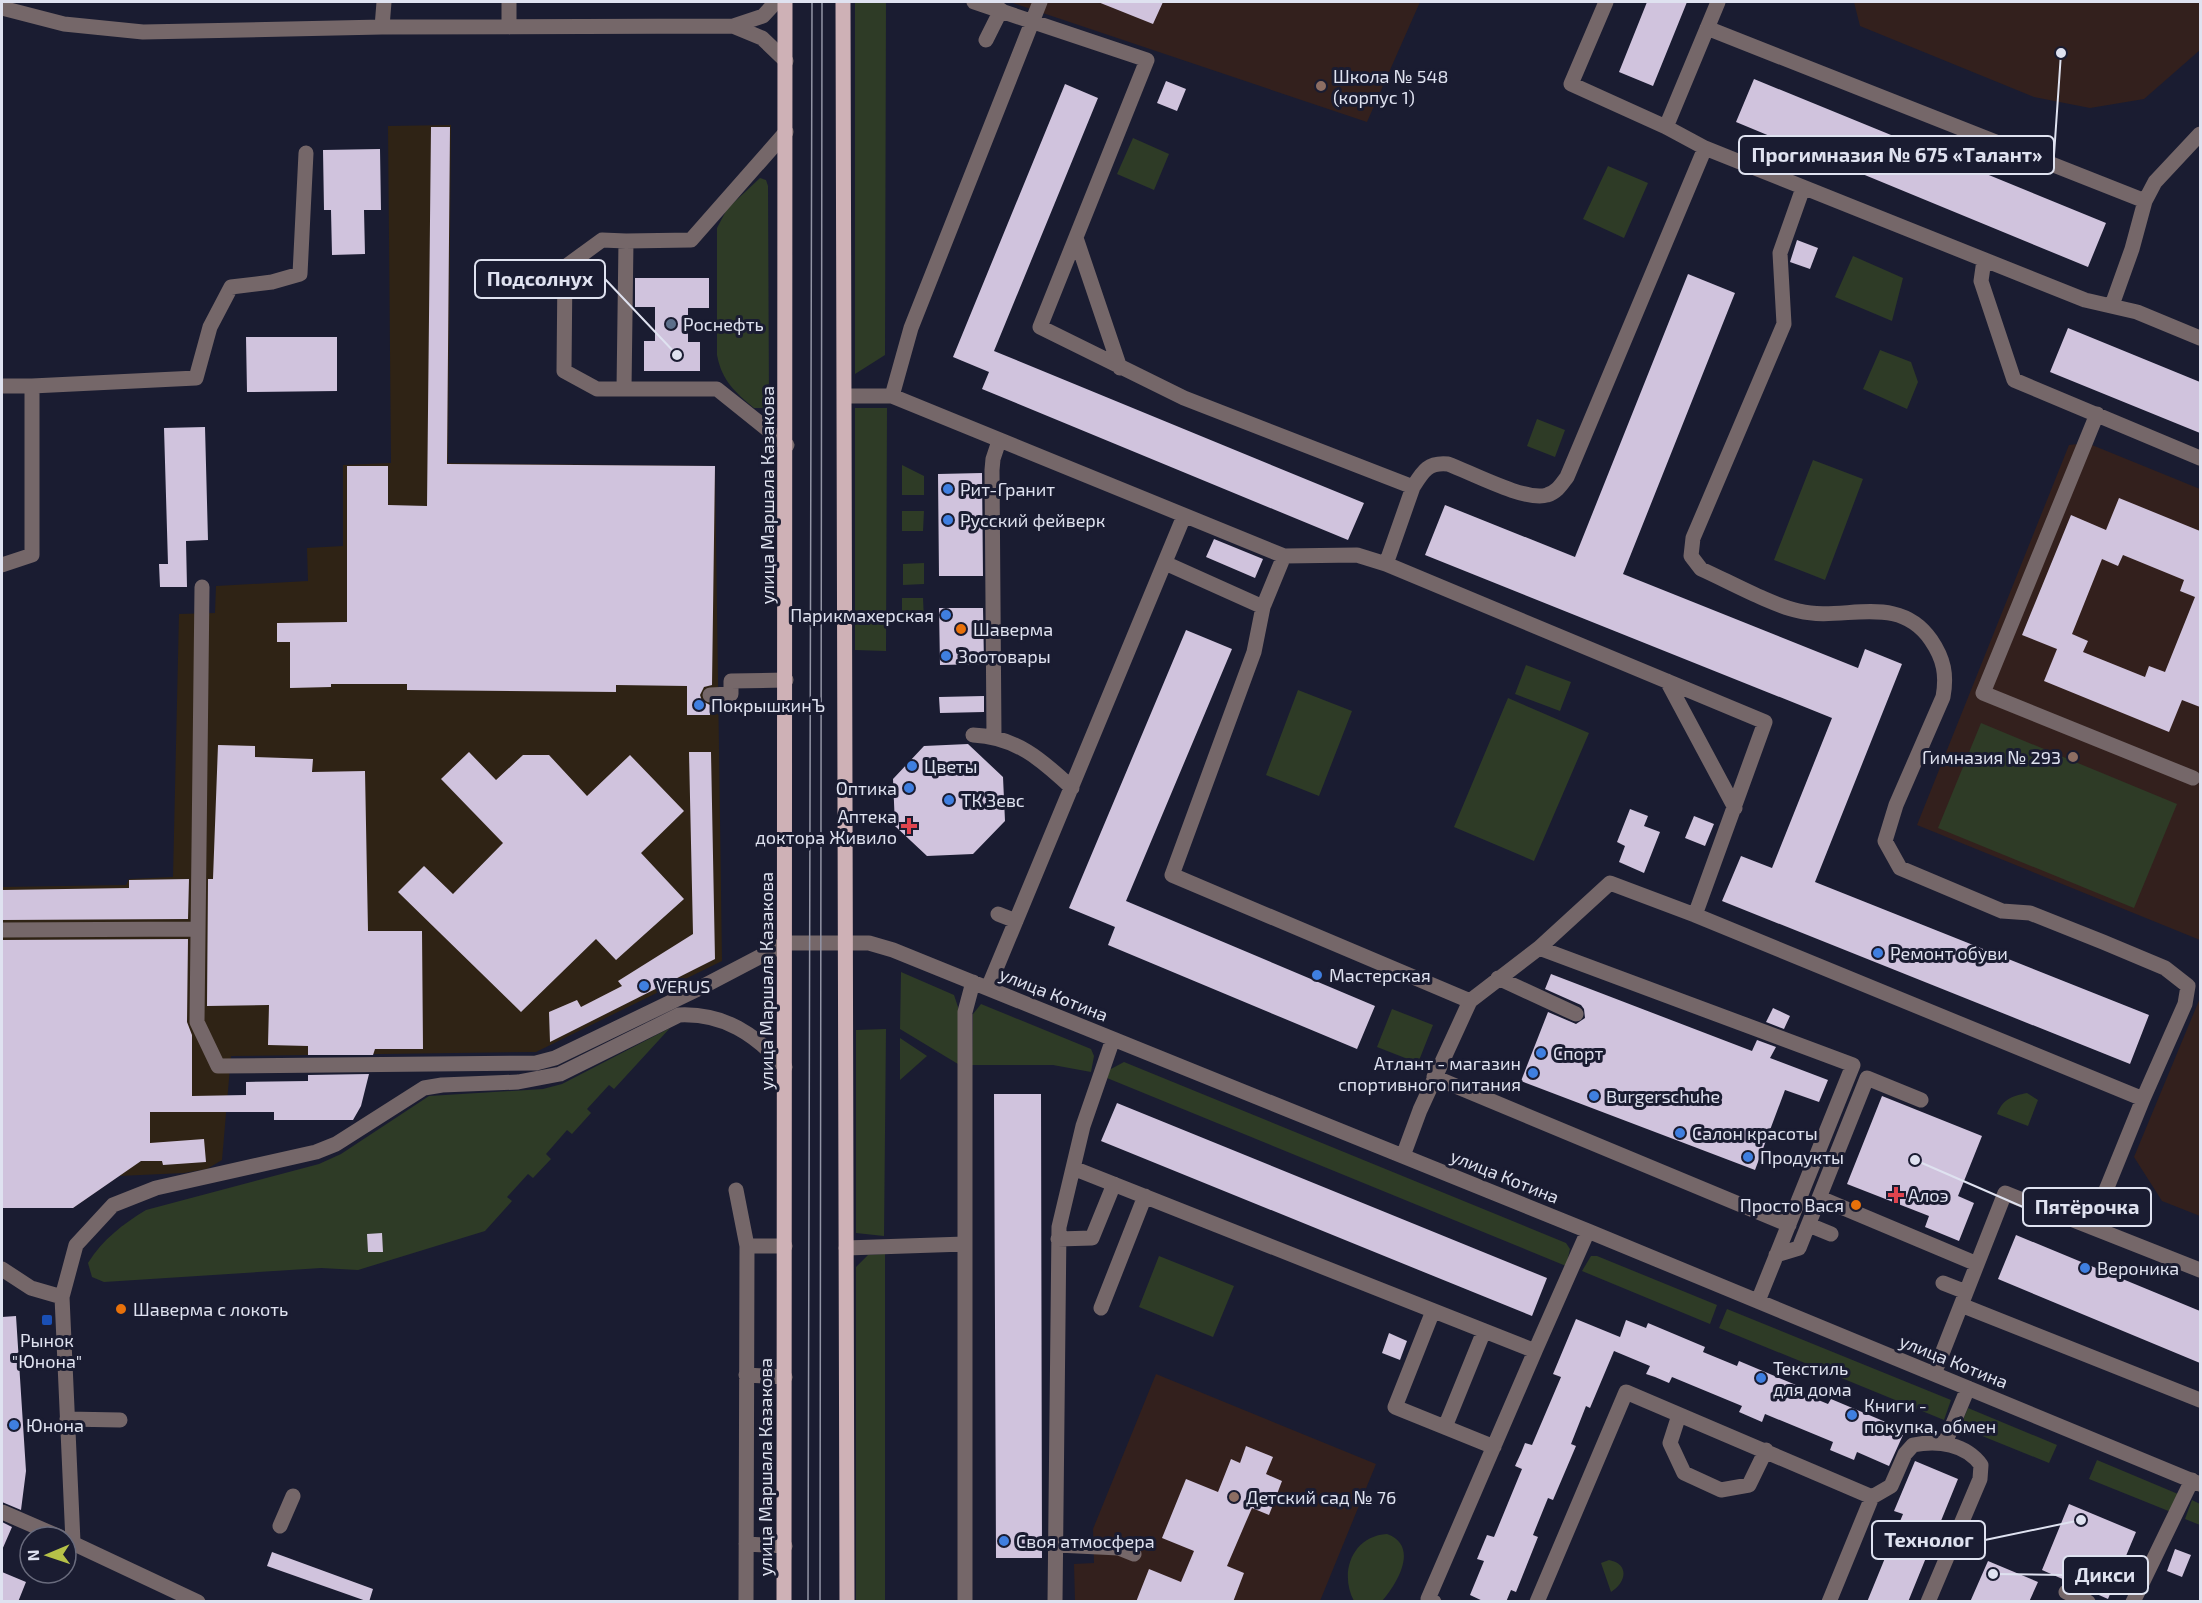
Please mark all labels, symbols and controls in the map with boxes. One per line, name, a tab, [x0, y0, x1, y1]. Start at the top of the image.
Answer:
place label: Школа № 548 (корпус 1)	[1333, 65, 1448, 108]
marker: Школа № 548 (корпус 1)	[1314, 79, 1328, 93]
callout: Прогимназия № 675 «Талант»	[1739, 136, 2054, 174]
text: Прогимназия № 675 «Талант»	[1752, 142, 2042, 166]
callout: Подсолнух	[475, 260, 605, 298]
text: Подсолнух	[487, 266, 594, 290]
place label: Роснефть	[683, 313, 764, 335]
marker: Роснефть	[664, 317, 678, 331]
street label: улица Маршала Казакова	[756, 386, 778, 604]
place label: Рит-Гранит	[960, 478, 1055, 500]
marker: Рит-Гранит	[941, 482, 955, 496]
place label: Русский фейверк	[960, 509, 1106, 531]
marker: Русский фейверк	[941, 513, 955, 527]
place label: Парикмахерская	[790, 604, 934, 626]
marker: Парикмахерская	[939, 608, 953, 622]
place label: Шаверма	[973, 618, 1053, 640]
marker: Шаверма	[954, 622, 968, 636]
place label: Зоотовары	[958, 645, 1051, 667]
marker: Зоотовары	[939, 649, 953, 663]
place label: ПокрышкинЪ	[711, 694, 825, 716]
marker: ПокрышкинЪ	[692, 698, 706, 712]
place label: Гимназия № 293	[1922, 746, 2061, 768]
marker: Гимназия № 293	[2066, 750, 2080, 764]
place label: Цветы	[924, 755, 978, 777]
marker: Цветы	[905, 759, 919, 773]
place label: Оптика	[836, 777, 897, 799]
marker: Оптика	[902, 781, 916, 795]
place label: ТК Зевс	[961, 789, 1025, 811]
marker: ТК Зевс	[942, 793, 956, 807]
place label: Аптека доктора Живило	[755, 805, 897, 848]
marker: Аптека доктора Живило	[902, 819, 916, 833]
street label: улица Маршала Казакова	[755, 872, 777, 1090]
place label: Ремонт обуви	[1890, 942, 2008, 964]
marker: Ремонт обуви	[1871, 946, 1885, 960]
street label: улица Котина	[997, 962, 1111, 1026]
place label: Мастерская	[1329, 964, 1431, 986]
marker: Мастерская	[1310, 968, 1324, 982]
place label: VERUS	[656, 975, 710, 997]
marker: VERUS	[637, 979, 651, 993]
place label: Спорт	[1553, 1042, 1603, 1064]
marker: Спорт	[1534, 1046, 1548, 1060]
place label: Атлант - магазин спортивного питания	[1338, 1052, 1521, 1095]
marker: Атлант - магазин спортивного питания	[1526, 1066, 1540, 1080]
place label: Burgerschuhe	[1606, 1085, 1720, 1107]
marker: Burgerschuhe	[1587, 1089, 1601, 1103]
place label: Салон красоты	[1692, 1122, 1818, 1144]
marker: Салон красоты	[1673, 1126, 1687, 1140]
street label: улица Котина	[1448, 1144, 1562, 1208]
place label: Продукты	[1760, 1146, 1844, 1168]
marker: Продукты	[1741, 1150, 1755, 1164]
place label: Алоэ	[1908, 1184, 1949, 1206]
marker: Алоэ	[1889, 1188, 1903, 1202]
callout: Пятёрочка	[2023, 1188, 2151, 1226]
place label: Просто Вася	[1740, 1194, 1844, 1216]
text: Пятёрочка	[2035, 1194, 2139, 1218]
marker: Просто Вася	[1849, 1198, 1863, 1212]
place label: Вероника	[2097, 1257, 2179, 1279]
marker: Вероника	[2078, 1261, 2092, 1275]
place label: Шаверма с локоть	[133, 1298, 288, 1320]
marker: Шаверма с локоть	[114, 1302, 128, 1316]
marker: Рынок "Юнона"	[40, 1313, 54, 1327]
place label: Рынок "Юнона"	[12, 1329, 82, 1372]
street label: улица Котина	[1897, 1329, 2011, 1393]
place label: Текстиль для дома	[1773, 1357, 1852, 1400]
street label: улица Маршала Казакова	[754, 1358, 776, 1576]
marker: Текстиль для дома	[1754, 1371, 1768, 1385]
place label: Книги - покупка, обмен	[1864, 1394, 1996, 1437]
marker: Книги - покупка, обмен	[1845, 1408, 1859, 1422]
place label: Юнона	[26, 1414, 84, 1436]
marker: Юнона	[7, 1418, 21, 1432]
place label: Детский сад № 76	[1246, 1486, 1396, 1508]
marker: Детский сад № 76	[1227, 1490, 1241, 1504]
callout: Технолог	[1872, 1521, 1985, 1559]
north arrow	[18, 1525, 78, 1585]
text: Технолог	[1884, 1527, 1974, 1551]
place label: Своя атмосфера	[1016, 1530, 1155, 1552]
marker: Своя атмосфера	[997, 1534, 1011, 1548]
text: N	[23, 1549, 42, 1562]
callout: Дикси	[2063, 1556, 2148, 1594]
text: Дикси	[2075, 1562, 2135, 1586]

